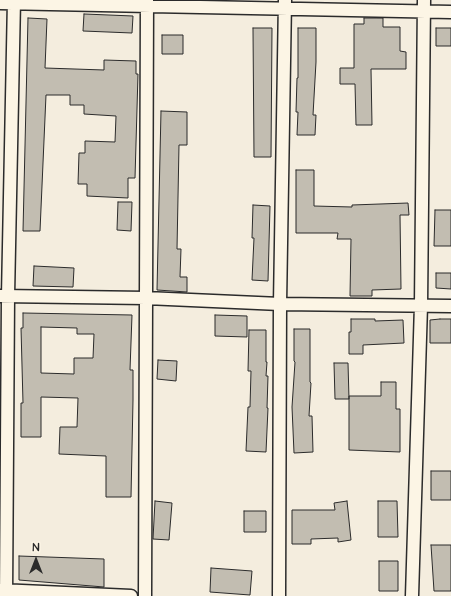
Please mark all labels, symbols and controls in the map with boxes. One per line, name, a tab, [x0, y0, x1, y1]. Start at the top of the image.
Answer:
north arrow	[16, 540, 56, 580]
text: N	[33, 540, 39, 555]

